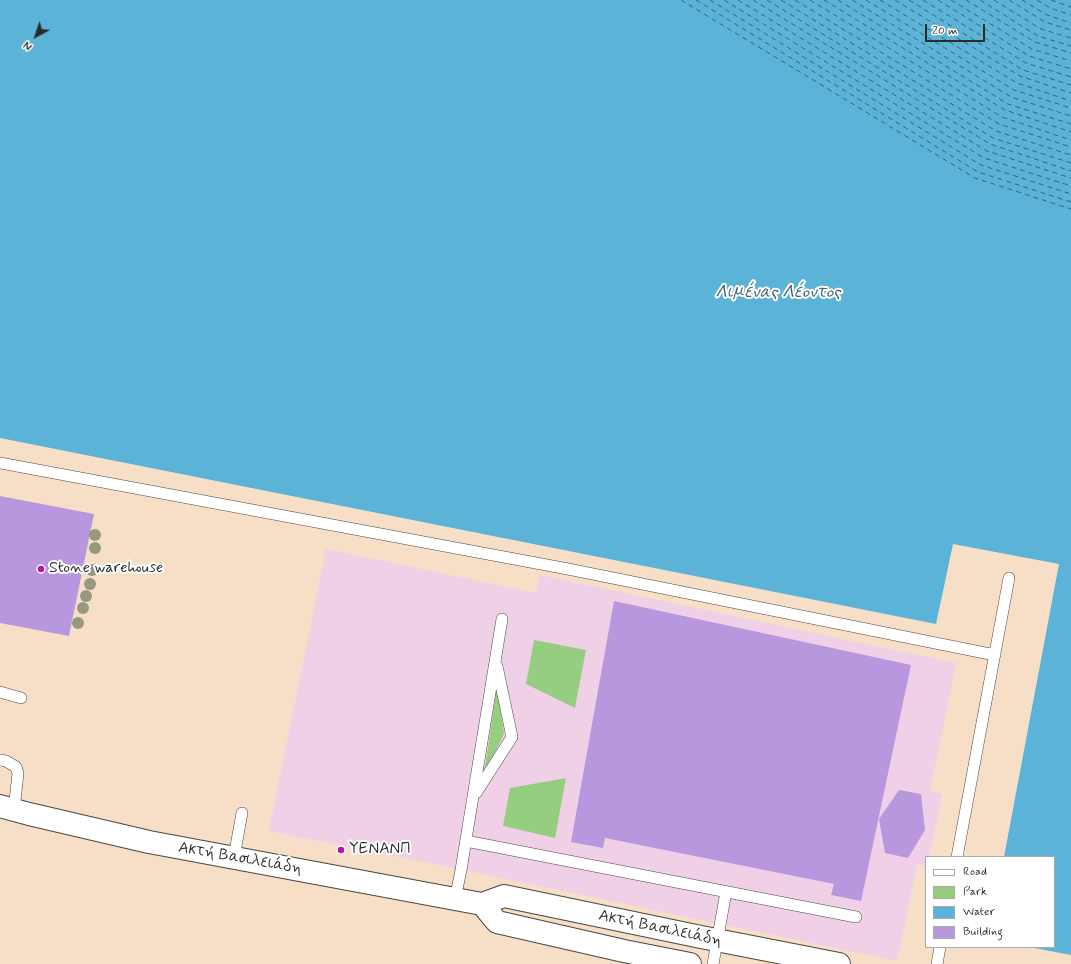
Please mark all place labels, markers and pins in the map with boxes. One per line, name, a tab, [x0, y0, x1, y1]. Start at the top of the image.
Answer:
place label: Stone warehouse	[49, 559, 163, 579]
marker: Stone warehouse	[36, 564, 46, 574]
place label: ΥΕΝΑΝΠ	[349, 840, 411, 860]
marker: ΥΕΝΑΝΠ	[336, 845, 346, 855]

